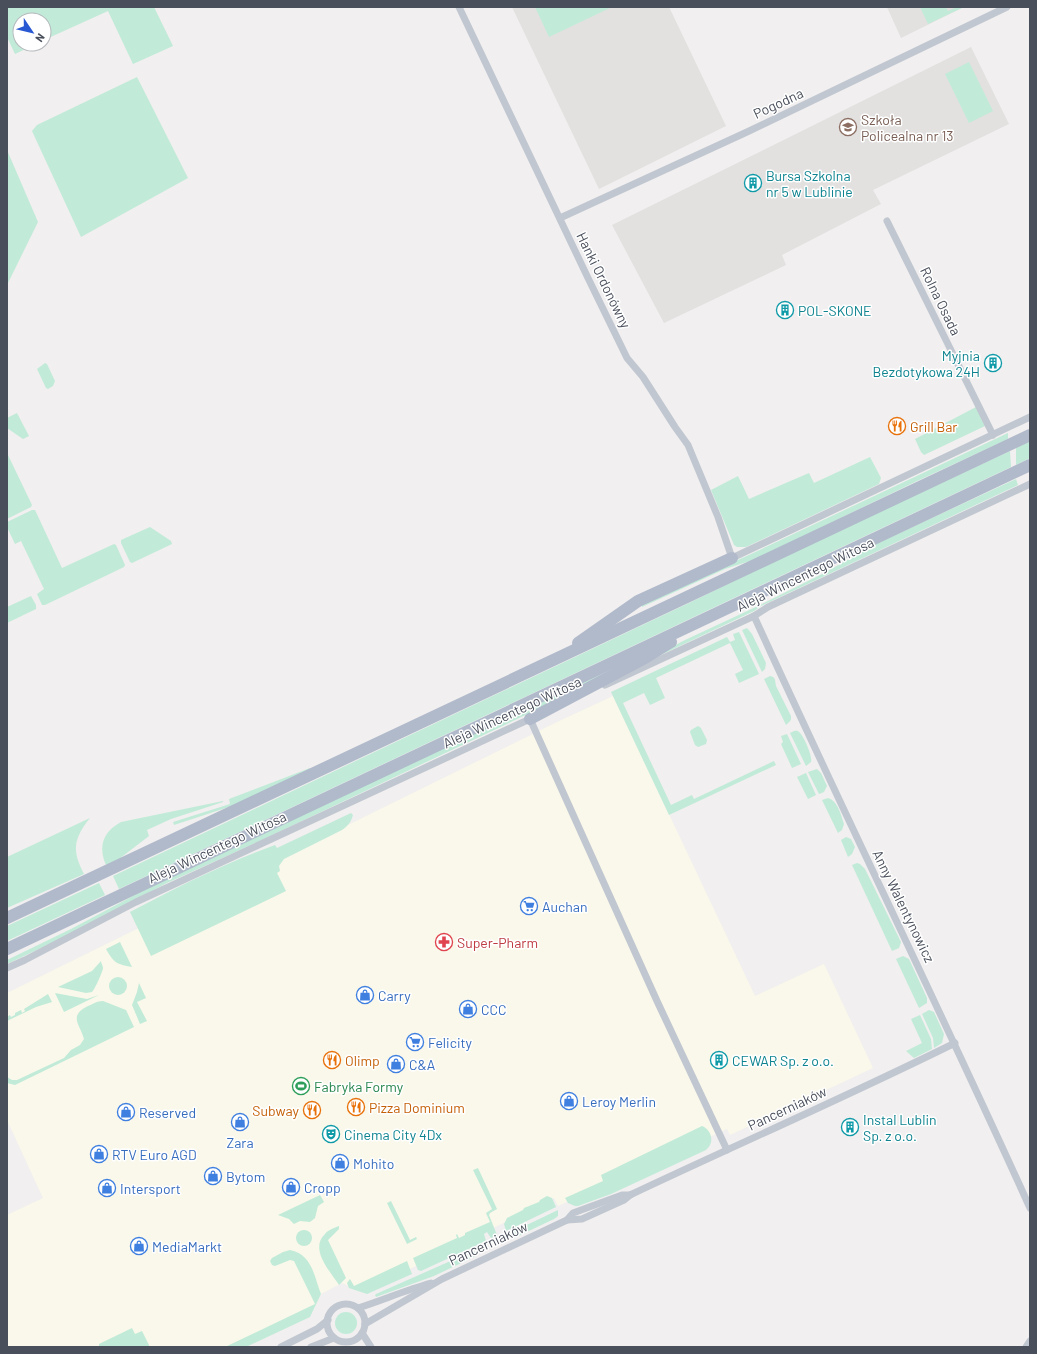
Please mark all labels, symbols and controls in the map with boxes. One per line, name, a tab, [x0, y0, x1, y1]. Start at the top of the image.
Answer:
north arrow	[12, 12, 52, 52]
text: N	[33, 31, 48, 45]
street label: Pogodna	[750, 84, 806, 122]
place label: Szkoła Policealna nr 13	[861, 111, 954, 144]
school or university icon: Szkoła Policealna nr 13	[838, 117, 858, 137]
place label: Bursa Szkolna nr 5 w Lublinie	[766, 167, 853, 200]
building icon: Bursa Szkolna nr 5 w Lublinie	[743, 173, 763, 193]
street label: Hanki Ordonówny	[573, 229, 635, 331]
street label: Rolna Osada	[917, 264, 965, 338]
building icon: POL-SKONE	[775, 300, 795, 320]
place label: POL-SKONE	[798, 302, 871, 319]
place label: Myjnia Bezdotykowa 24H	[872, 347, 980, 380]
building icon: Myjnia Bezdotykowa 24H	[983, 353, 1003, 373]
restaurant icon: Grill Bar	[887, 416, 907, 436]
place label: Grill Bar	[910, 418, 957, 435]
street label: Aleja Wincentego Witosa	[734, 533, 876, 615]
street label: Aleja Wincentego Witosa	[440, 672, 584, 752]
street label: Aleja Wincentego Witosa	[145, 807, 289, 887]
street label: Anny Walentynowicz	[869, 847, 939, 965]
supermarket icon: Auchan	[519, 896, 539, 916]
place label: Auchan	[542, 898, 588, 915]
pharmacy icon: Super-Pharm	[434, 932, 454, 952]
place label: Super-Pharm	[457, 934, 538, 951]
shop icon: Carry	[355, 985, 375, 1005]
place label: Carry	[378, 987, 411, 1004]
shop icon: CCC	[458, 999, 478, 1019]
place label: CCC	[481, 1001, 507, 1018]
supermarket icon: Felicity	[405, 1032, 425, 1052]
place label: Felicity	[428, 1034, 473, 1051]
restaurant icon: Olimp	[322, 1050, 342, 1070]
building icon: CEWAR Sp. z o.o.	[709, 1050, 729, 1070]
place label: Olimp	[345, 1052, 380, 1069]
place label: CEWAR Sp. z o.o.	[732, 1052, 834, 1069]
shop icon: C&A	[386, 1054, 406, 1074]
place label: C&A	[409, 1056, 436, 1073]
sports icon: Fabryka Formy	[291, 1076, 311, 1096]
place label: Fabryka Formy	[314, 1078, 404, 1095]
street label: Pancerniaków	[745, 1082, 829, 1134]
shop icon: Leroy Merlin	[559, 1091, 579, 1111]
place label: Leroy Merlin	[582, 1093, 656, 1110]
restaurant icon: Pizza Dominium	[346, 1097, 366, 1117]
place label: Pizza Dominium	[369, 1099, 465, 1116]
restaurant icon: Subway	[302, 1100, 322, 1120]
shop icon: Reserved	[116, 1102, 136, 1122]
place label: Subway	[252, 1102, 300, 1119]
place label: Reserved	[139, 1104, 196, 1121]
place label: Instal Lublin Sp. z o.o.	[863, 1111, 937, 1144]
shop icon: Zara	[230, 1112, 250, 1132]
building icon: Instal Lublin Sp. z o.o.	[840, 1117, 860, 1137]
theatre icon: Cinema City 4Dx	[321, 1124, 341, 1144]
place label: Cinema City 4Dx	[344, 1126, 442, 1143]
place label: Zara	[226, 1134, 254, 1151]
shop icon: RTV Euro AGD	[89, 1144, 109, 1164]
place label: RTV Euro AGD	[112, 1146, 197, 1163]
shop icon: Mohito	[330, 1153, 350, 1173]
place label: Mohito	[353, 1155, 394, 1172]
shop icon: Bytom	[203, 1166, 223, 1186]
place label: Bytom	[226, 1168, 265, 1185]
shop icon: Cropp	[281, 1177, 301, 1197]
shop icon: Intersport	[97, 1178, 117, 1198]
place label: Cropp	[304, 1179, 341, 1196]
place label: Intersport	[120, 1180, 181, 1197]
street label: Pancerniaków	[446, 1217, 530, 1269]
shop icon: MediaMarkt	[129, 1236, 149, 1256]
place label: MediaMarkt	[152, 1238, 222, 1255]

